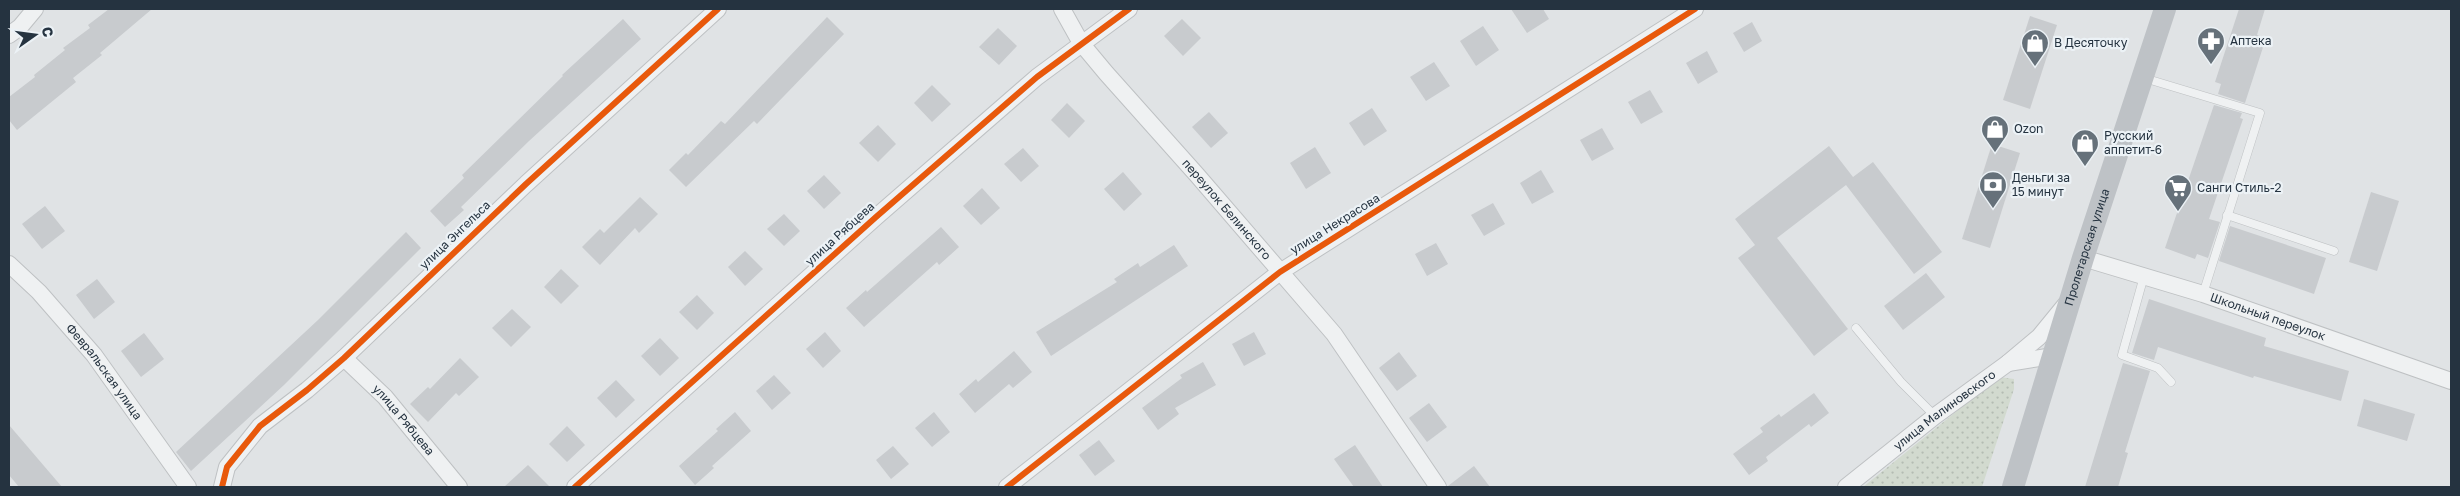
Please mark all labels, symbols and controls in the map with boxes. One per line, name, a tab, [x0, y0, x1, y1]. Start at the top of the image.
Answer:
north arrow	[10, 10, 60, 60]
text: С	[39, 25, 58, 39]
pharmacy icon: Аптека	[2196, 26, 2226, 65]
shop icon: В Десяточку	[2020, 28, 2050, 67]
place label: Аптека	[2230, 33, 2272, 48]
place label: В Десяточку	[2054, 35, 2128, 50]
shop icon: Ozon	[1980, 114, 2010, 153]
place label: Ozon	[2014, 121, 2043, 136]
shop icon: Русский аппетит-6	[2070, 128, 2100, 167]
place label: Русский аппетит-6	[2104, 128, 2162, 157]
street label: переулок Белинского	[1179, 156, 1275, 263]
bank icon: Деньги за 15 минут	[1978, 170, 2008, 209]
place label: Деньги за 15 минут	[2012, 170, 2070, 199]
supermarket icon: Санги Стиль-2	[2163, 173, 2193, 212]
place label: Санги Стиль-2	[2197, 180, 2282, 195]
street label: Пролетарская улица	[2061, 186, 2112, 308]
street label: улица Некрасова	[1287, 190, 1382, 257]
street label: улица Энгельса	[416, 197, 493, 272]
street label: улица Рябцева	[802, 199, 877, 269]
street label: Школьный переулок	[2208, 289, 2328, 343]
street label: Февральская улица	[63, 320, 146, 422]
street label: улица Малиновского	[1890, 367, 1998, 453]
street label: улица Рябцева	[370, 381, 438, 458]

